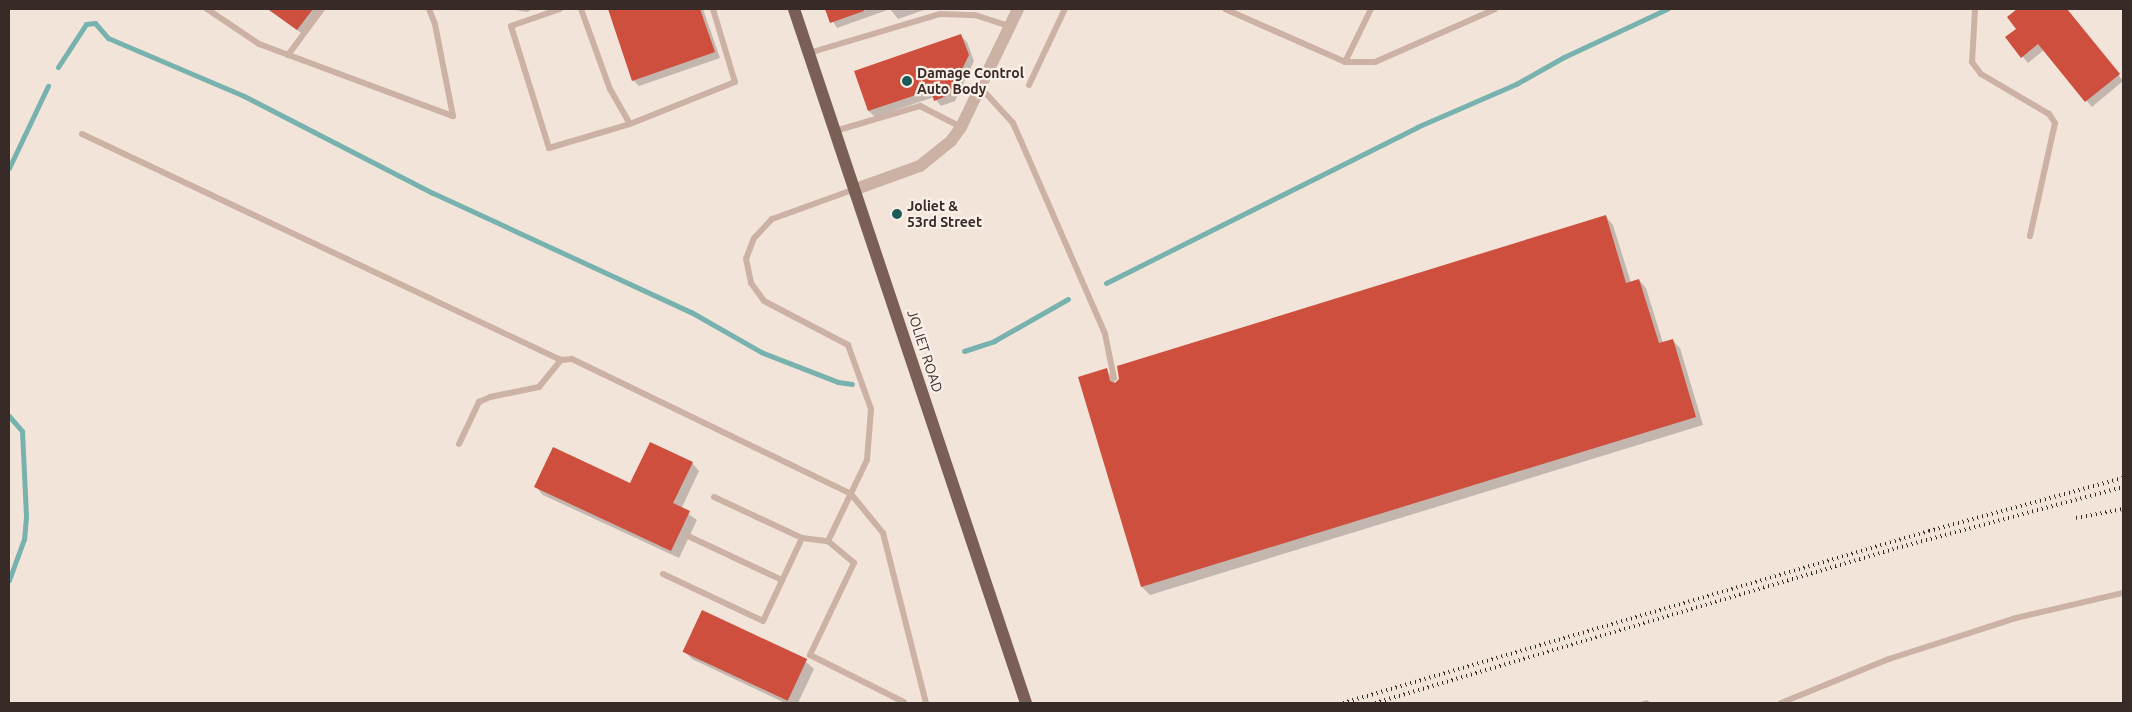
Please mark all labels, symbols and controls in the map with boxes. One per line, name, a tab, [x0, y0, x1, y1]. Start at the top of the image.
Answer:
place label: Damage Control Auto Body	[917, 65, 1024, 98]
marker: Damage Control Auto Body	[901, 75, 913, 87]
place label: Joliet & 53rd Street	[907, 198, 982, 230]
marker: Joliet & 53rd Street	[891, 208, 903, 220]
street label: JOLIET ROAD	[904, 308, 946, 394]

